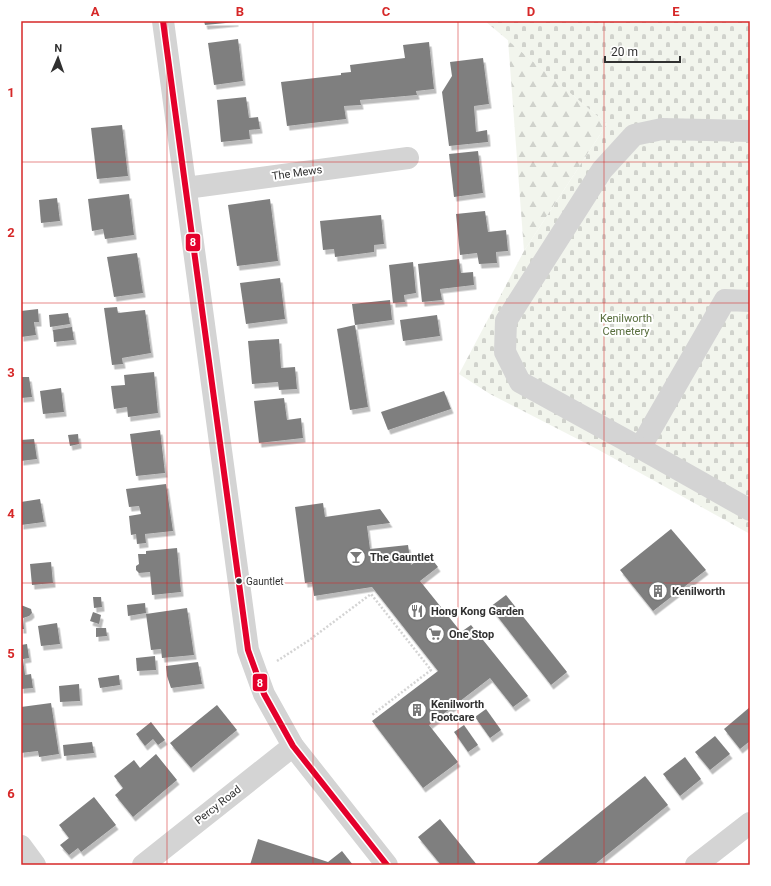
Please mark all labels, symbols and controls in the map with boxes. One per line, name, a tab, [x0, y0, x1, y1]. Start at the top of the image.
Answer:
text: A	[91, 4, 100, 19]
text: B	[236, 4, 244, 19]
text: C	[382, 4, 391, 19]
text: D	[527, 4, 535, 19]
text: E	[672, 4, 680, 19]
north arrow	[38, 38, 78, 78]
scale bar	[605, 38, 680, 64]
text: N	[54, 42, 63, 55]
text: 20 m	[611, 45, 638, 59]
text: 1	[7, 85, 15, 100]
street label: The Mews	[271, 163, 323, 183]
text: 2	[7, 225, 15, 240]
line badge: 8	[185, 233, 201, 252]
text: 8	[190, 236, 196, 249]
park label: Kenilworth Cemetery	[600, 312, 652, 338]
text: 3	[7, 365, 15, 380]
text: 4	[7, 506, 15, 521]
bar icon: The Gauntlet	[345, 546, 367, 568]
place label: The Gauntlet	[370, 551, 434, 564]
marker: Gauntlet	[234, 576, 244, 586]
place label: Gauntlet	[246, 576, 284, 587]
building icon: Kenilworth	[647, 580, 669, 602]
place label: Kenilworth	[672, 585, 725, 598]
restaurant icon: Hong Kong Garden	[406, 600, 428, 622]
place label: Hong Kong Garden	[431, 605, 524, 618]
supermarket icon: One Stop	[424, 623, 446, 645]
place label: One Stop	[449, 628, 494, 641]
text: 5	[7, 646, 15, 661]
line badge: 8	[252, 673, 268, 692]
text: 8	[257, 677, 263, 690]
place label: Kenilworth Footcare	[431, 698, 484, 724]
building icon: Kenilworth Footcare	[406, 699, 428, 721]
street label: Percy Road	[192, 783, 244, 827]
text: 6	[7, 786, 15, 801]

